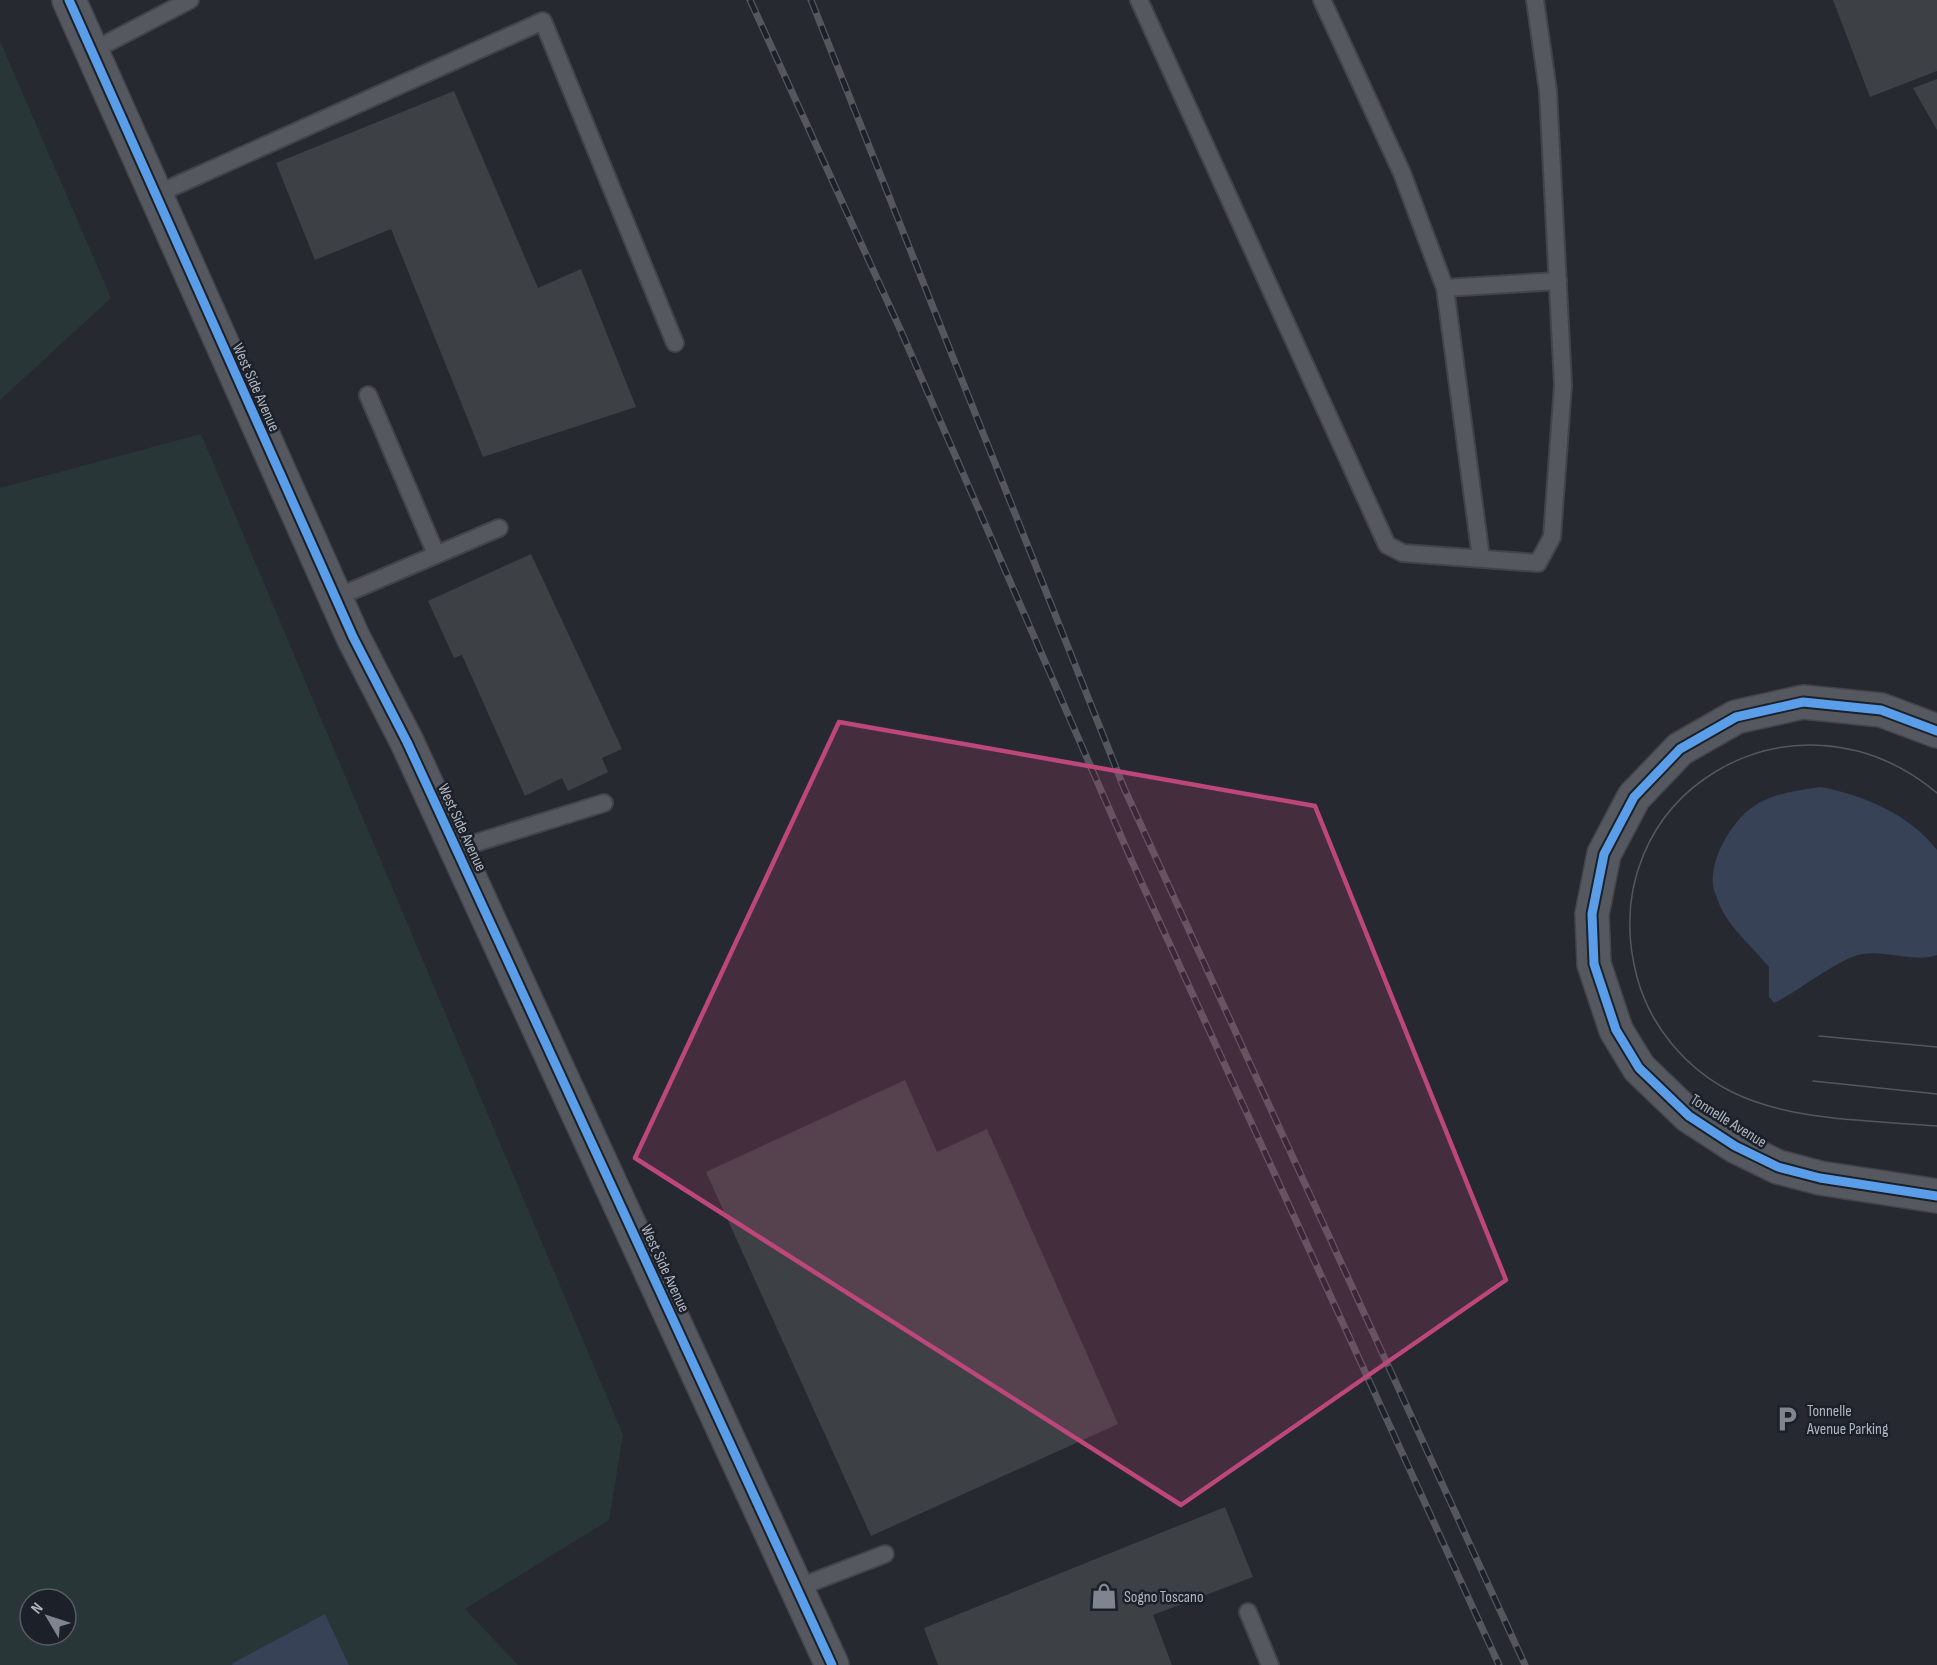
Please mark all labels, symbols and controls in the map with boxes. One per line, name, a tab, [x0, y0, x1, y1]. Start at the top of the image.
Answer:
street label: West Side Avenue	[228, 341, 283, 435]
street label: West Side Avenue	[433, 781, 490, 874]
street label: Tonnelle Avenue	[1687, 1090, 1770, 1152]
street label: West Side Avenue	[636, 1222, 693, 1315]
place label: Tonnelle Avenue Parking	[1806, 1402, 1888, 1439]
parking icon: Tonnelle Avenue Parking	[1772, 1404, 1802, 1434]
shop icon: Sogno Toscano	[1089, 1581, 1119, 1611]
north arrow	[18, 1587, 78, 1647]
place label: Sogno Toscano	[1124, 1588, 1204, 1607]
text: N	[27, 1599, 48, 1618]

